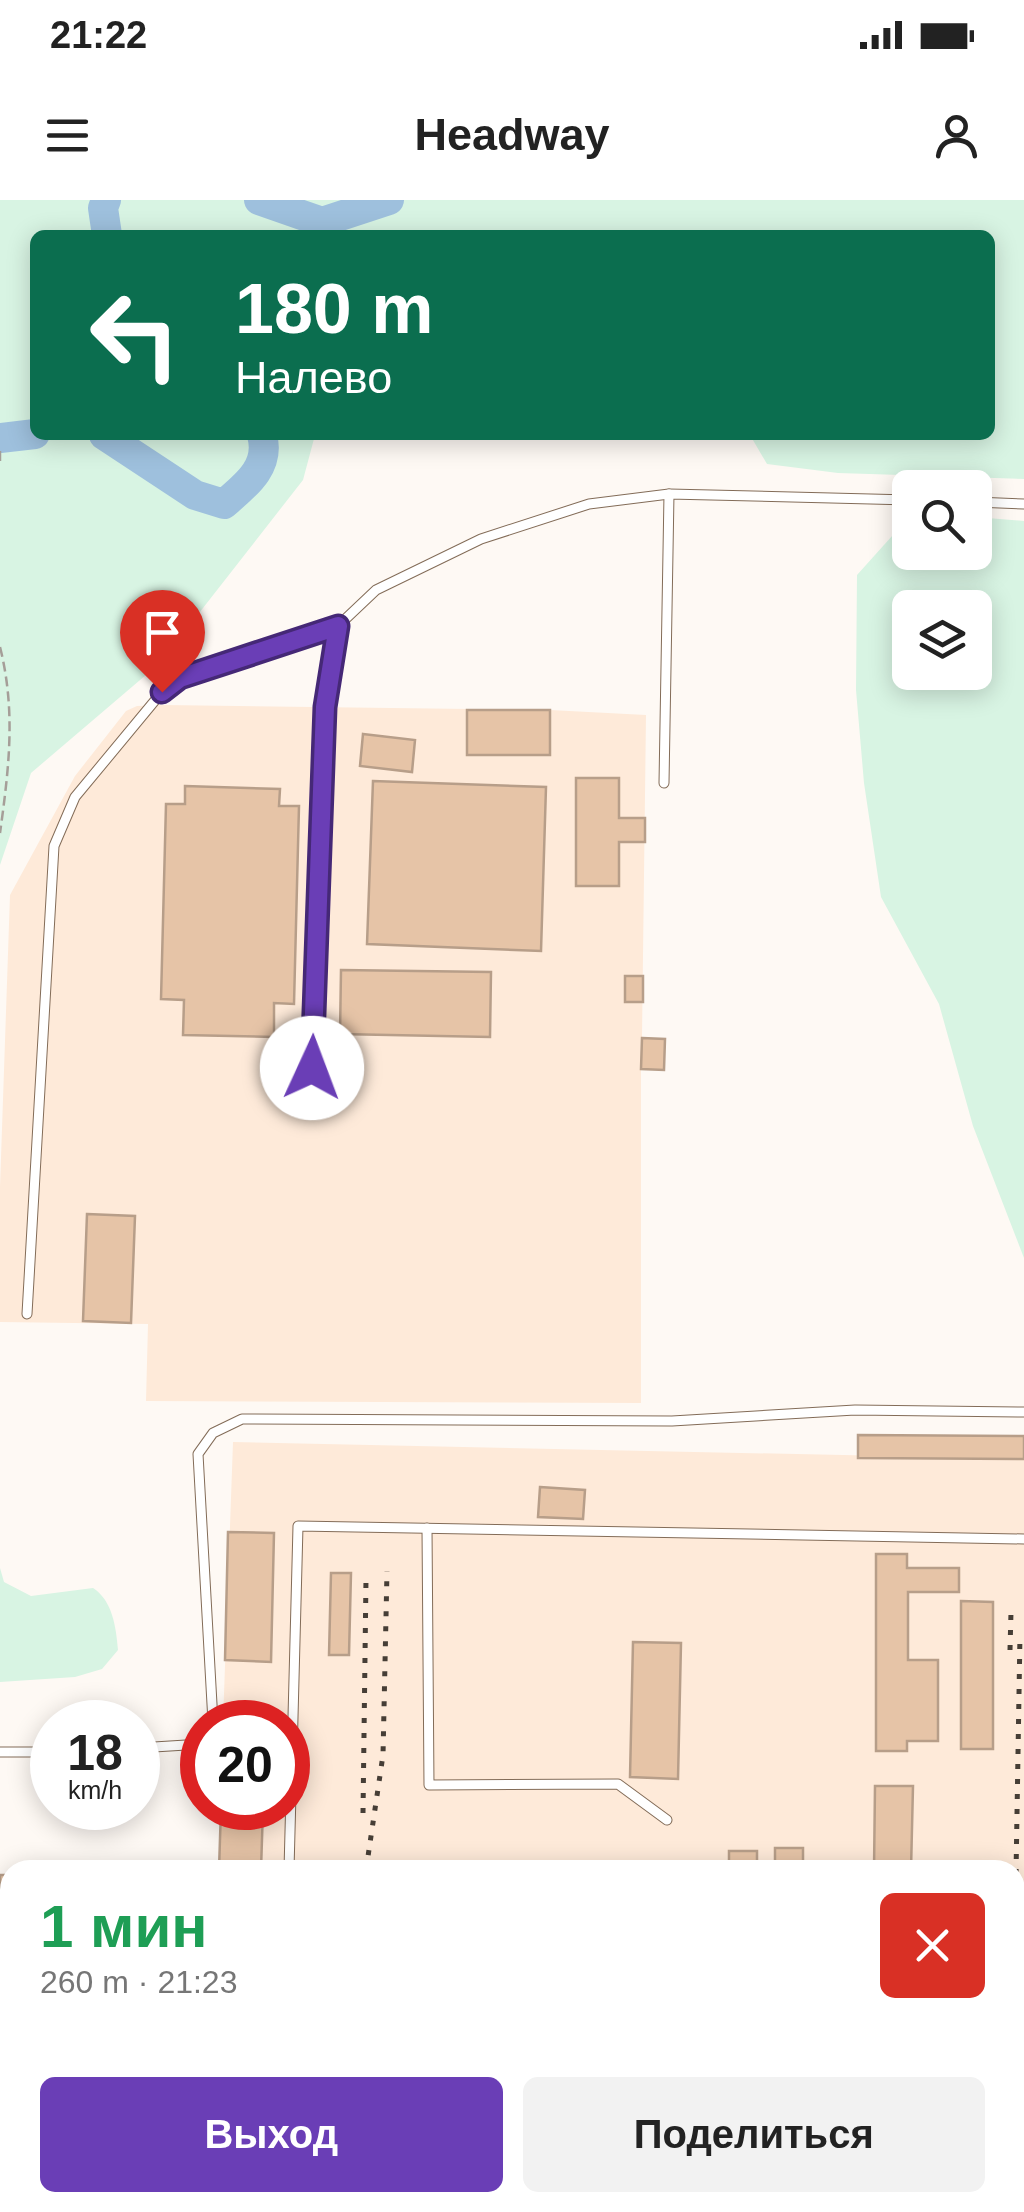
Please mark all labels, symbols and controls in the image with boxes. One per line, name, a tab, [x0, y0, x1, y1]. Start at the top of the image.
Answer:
text: 21:22	[50, 14, 147, 56]
icon: menu	[40, 108, 95, 163]
icon: person	[929, 108, 984, 163]
text: Headway	[414, 109, 610, 160]
icon: left	[70, 270, 200, 400]
text: 180 m	[235, 270, 433, 348]
text: Налево	[235, 352, 392, 403]
map controls	[892, 470, 992, 690]
button: search	[892, 470, 992, 570]
pin	[120, 590, 205, 693]
button: layers	[892, 590, 992, 690]
icon: arrive	[135, 605, 190, 660]
position arrow	[260, 1016, 364, 1120]
speed limit sign: 20	[180, 1700, 310, 1830]
text: 18	[67, 1725, 123, 1781]
text: km/h	[68, 1776, 122, 1804]
text: 1 мин	[40, 1893, 208, 1960]
button: close	[880, 1893, 985, 1998]
text: 260 m · 21:23	[40, 1964, 237, 2000]
button: Выход	[40, 2077, 503, 2192]
button: Поделиться	[523, 2077, 985, 2192]

